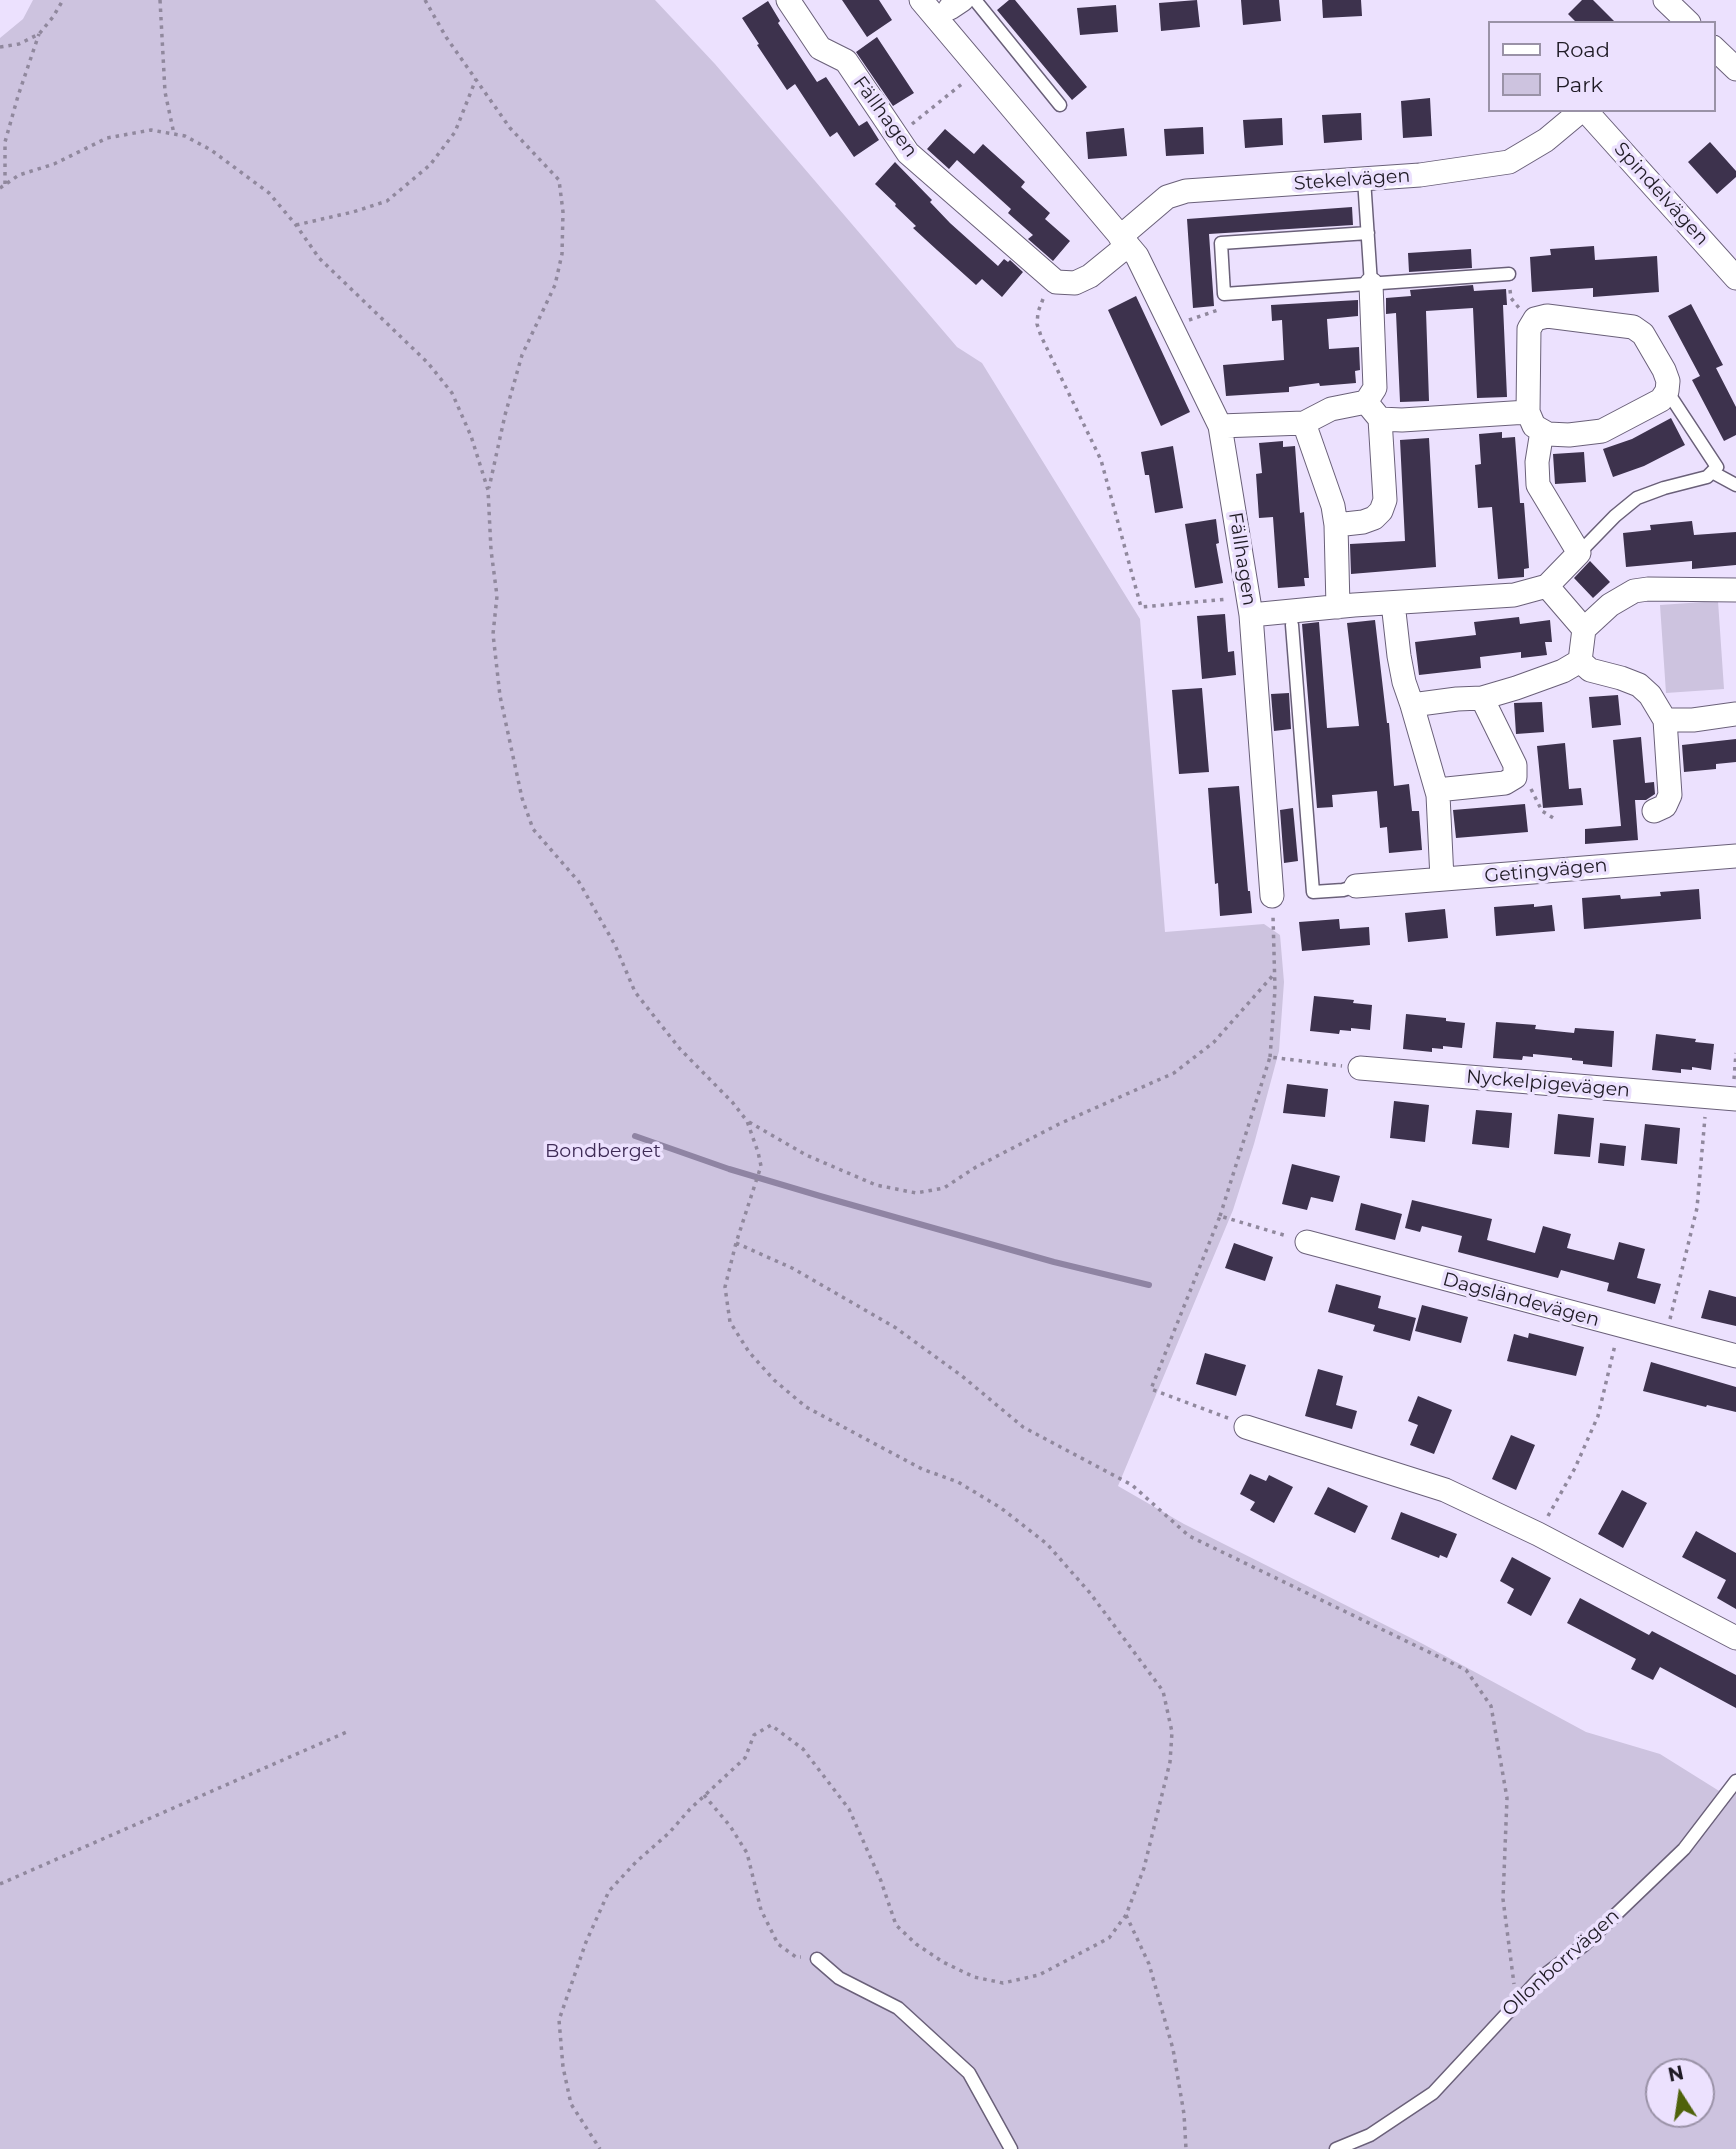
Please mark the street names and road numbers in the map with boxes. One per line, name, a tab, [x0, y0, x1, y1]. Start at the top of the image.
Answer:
street label: Fällhagen	[848, 72, 922, 162]
street label: Spindelvägen	[1609, 138, 1713, 250]
street label: Stekelvägen	[1293, 165, 1411, 195]
street label: Fällhagen	[1223, 511, 1261, 607]
street label: Getingvägen	[1484, 854, 1608, 888]
street label: Nyckelpigevägen	[1465, 1065, 1631, 1103]
street label: Dagsländevägen	[1440, 1268, 1602, 1332]
street label: Ollonborrvägen	[1498, 1904, 1624, 2022]

